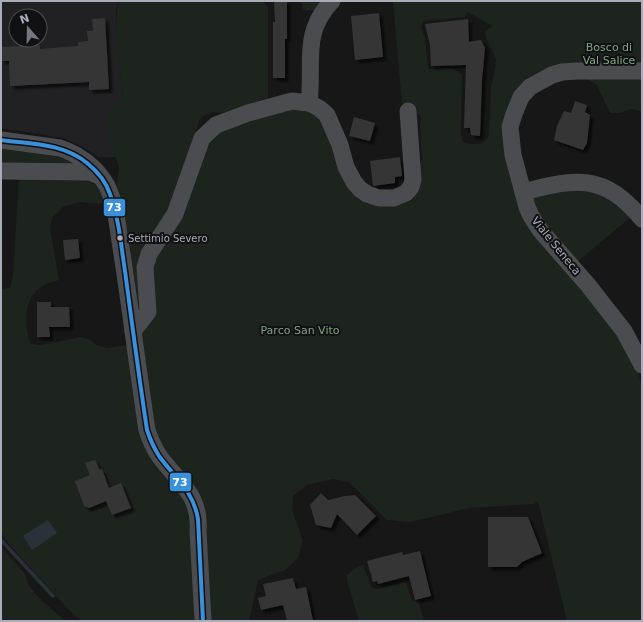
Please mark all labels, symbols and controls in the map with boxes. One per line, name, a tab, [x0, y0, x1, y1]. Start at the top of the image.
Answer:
north arrow	[8, 8, 48, 48]
text: N	[18, 11, 31, 27]
park label: Bosco di Val Salice	[583, 41, 636, 67]
line badge: 73	[103, 198, 126, 217]
text: 73	[106, 201, 122, 214]
street label: Viale Seneca	[529, 214, 583, 278]
marker: Settimio Severo	[115, 233, 125, 243]
place label: Settimio Severo	[128, 233, 208, 244]
park label: Parco San Vito	[260, 324, 340, 337]
line badge: 73	[169, 472, 192, 492]
text: 73	[172, 476, 188, 489]

